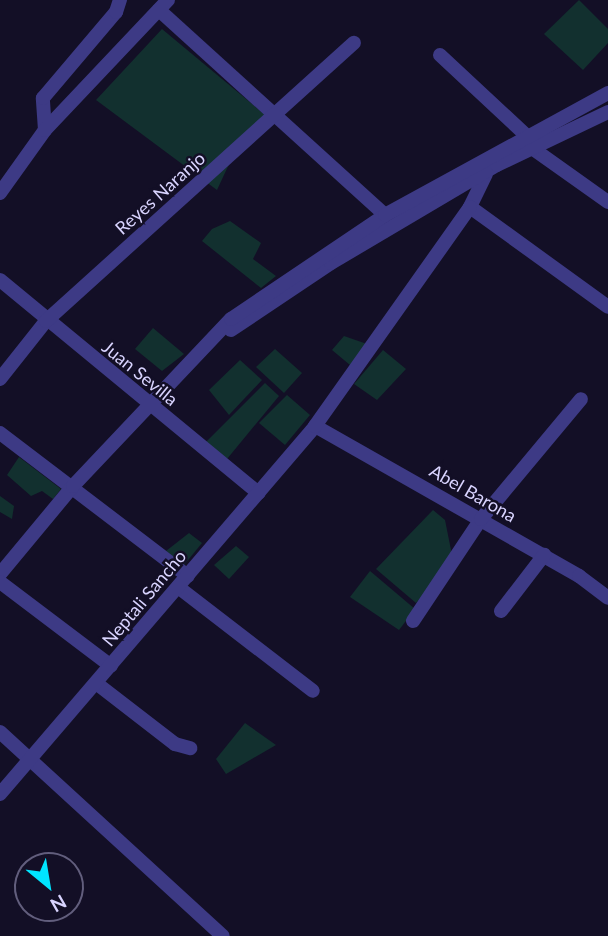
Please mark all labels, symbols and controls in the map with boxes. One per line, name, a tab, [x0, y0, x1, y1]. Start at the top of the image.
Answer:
street label: Reyes Naranjo	[111, 147, 209, 239]
street label: Juan Sevilla	[98, 336, 182, 410]
street label: Abel Barona	[426, 460, 520, 526]
street label: Neptali Sancho	[97, 545, 191, 651]
north arrow	[14, 852, 84, 922]
text: N	[47, 890, 71, 918]

